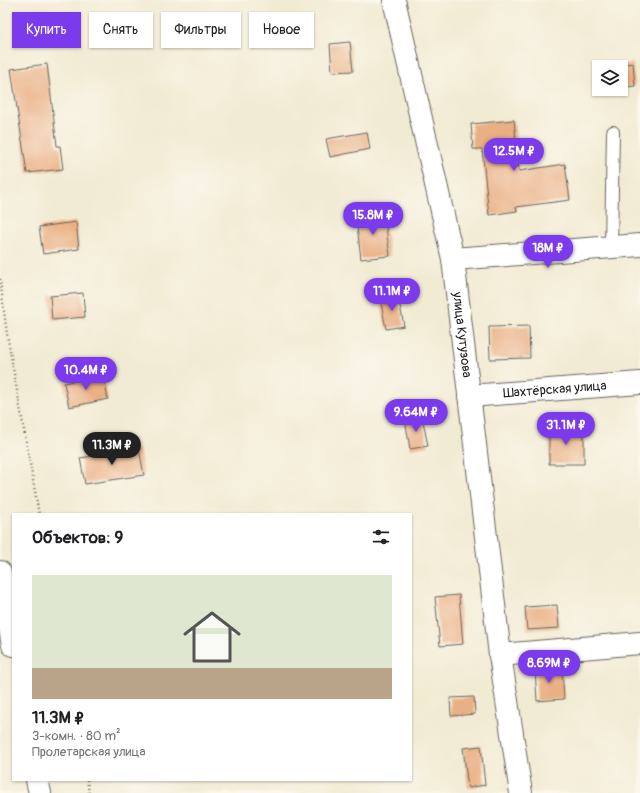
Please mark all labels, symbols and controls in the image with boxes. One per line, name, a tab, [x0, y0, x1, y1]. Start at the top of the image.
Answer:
chip: Купить	[12, 12, 81, 48]
chip: Снять	[89, 12, 153, 48]
chip: Фильтры	[161, 12, 241, 48]
chip: Новое	[249, 12, 314, 48]
map controls	[592, 60, 628, 96]
button: layers	[592, 60, 628, 96]
pin: 12.5M ₽	[477, 138, 551, 172]
text: 12.5M ₽	[493, 143, 535, 159]
pin: 15.8M ₽	[336, 202, 410, 236]
text: 15.8M ₽	[352, 207, 394, 223]
pin: 18M ₽	[520, 235, 576, 269]
text: 18M ₽	[532, 240, 564, 256]
pin: 11.1M ₽	[355, 278, 429, 312]
text: 11.1M ₽	[373, 283, 411, 299]
street label: улица Кутузова	[449, 290, 475, 379]
pin: 10.4M ₽	[49, 357, 123, 391]
text: 10.4M ₽	[64, 362, 108, 378]
street label: Шахтёрская улица	[502, 378, 607, 401]
pin: 9.64M ₽	[379, 399, 453, 433]
text: 9.64M ₽	[394, 404, 438, 420]
pin: 31.1M ₽	[529, 412, 603, 446]
text: 31.1M ₽	[546, 417, 586, 433]
pin: 11.3M ₽	[75, 432, 149, 466]
text: 11.3M ₽	[92, 437, 132, 453]
icon: filters	[370, 526, 392, 548]
text: Объектов: 9	[32, 527, 123, 548]
icon: home	[176, 601, 248, 673]
pin: 8.69M ₽	[512, 650, 586, 684]
text: 8.69M ₽	[527, 655, 571, 671]
text: 11.3M ₽	[32, 707, 85, 728]
text: 3-комн. · 80 m²	[32, 728, 120, 744]
text: Пролетарская улица	[32, 744, 146, 760]

